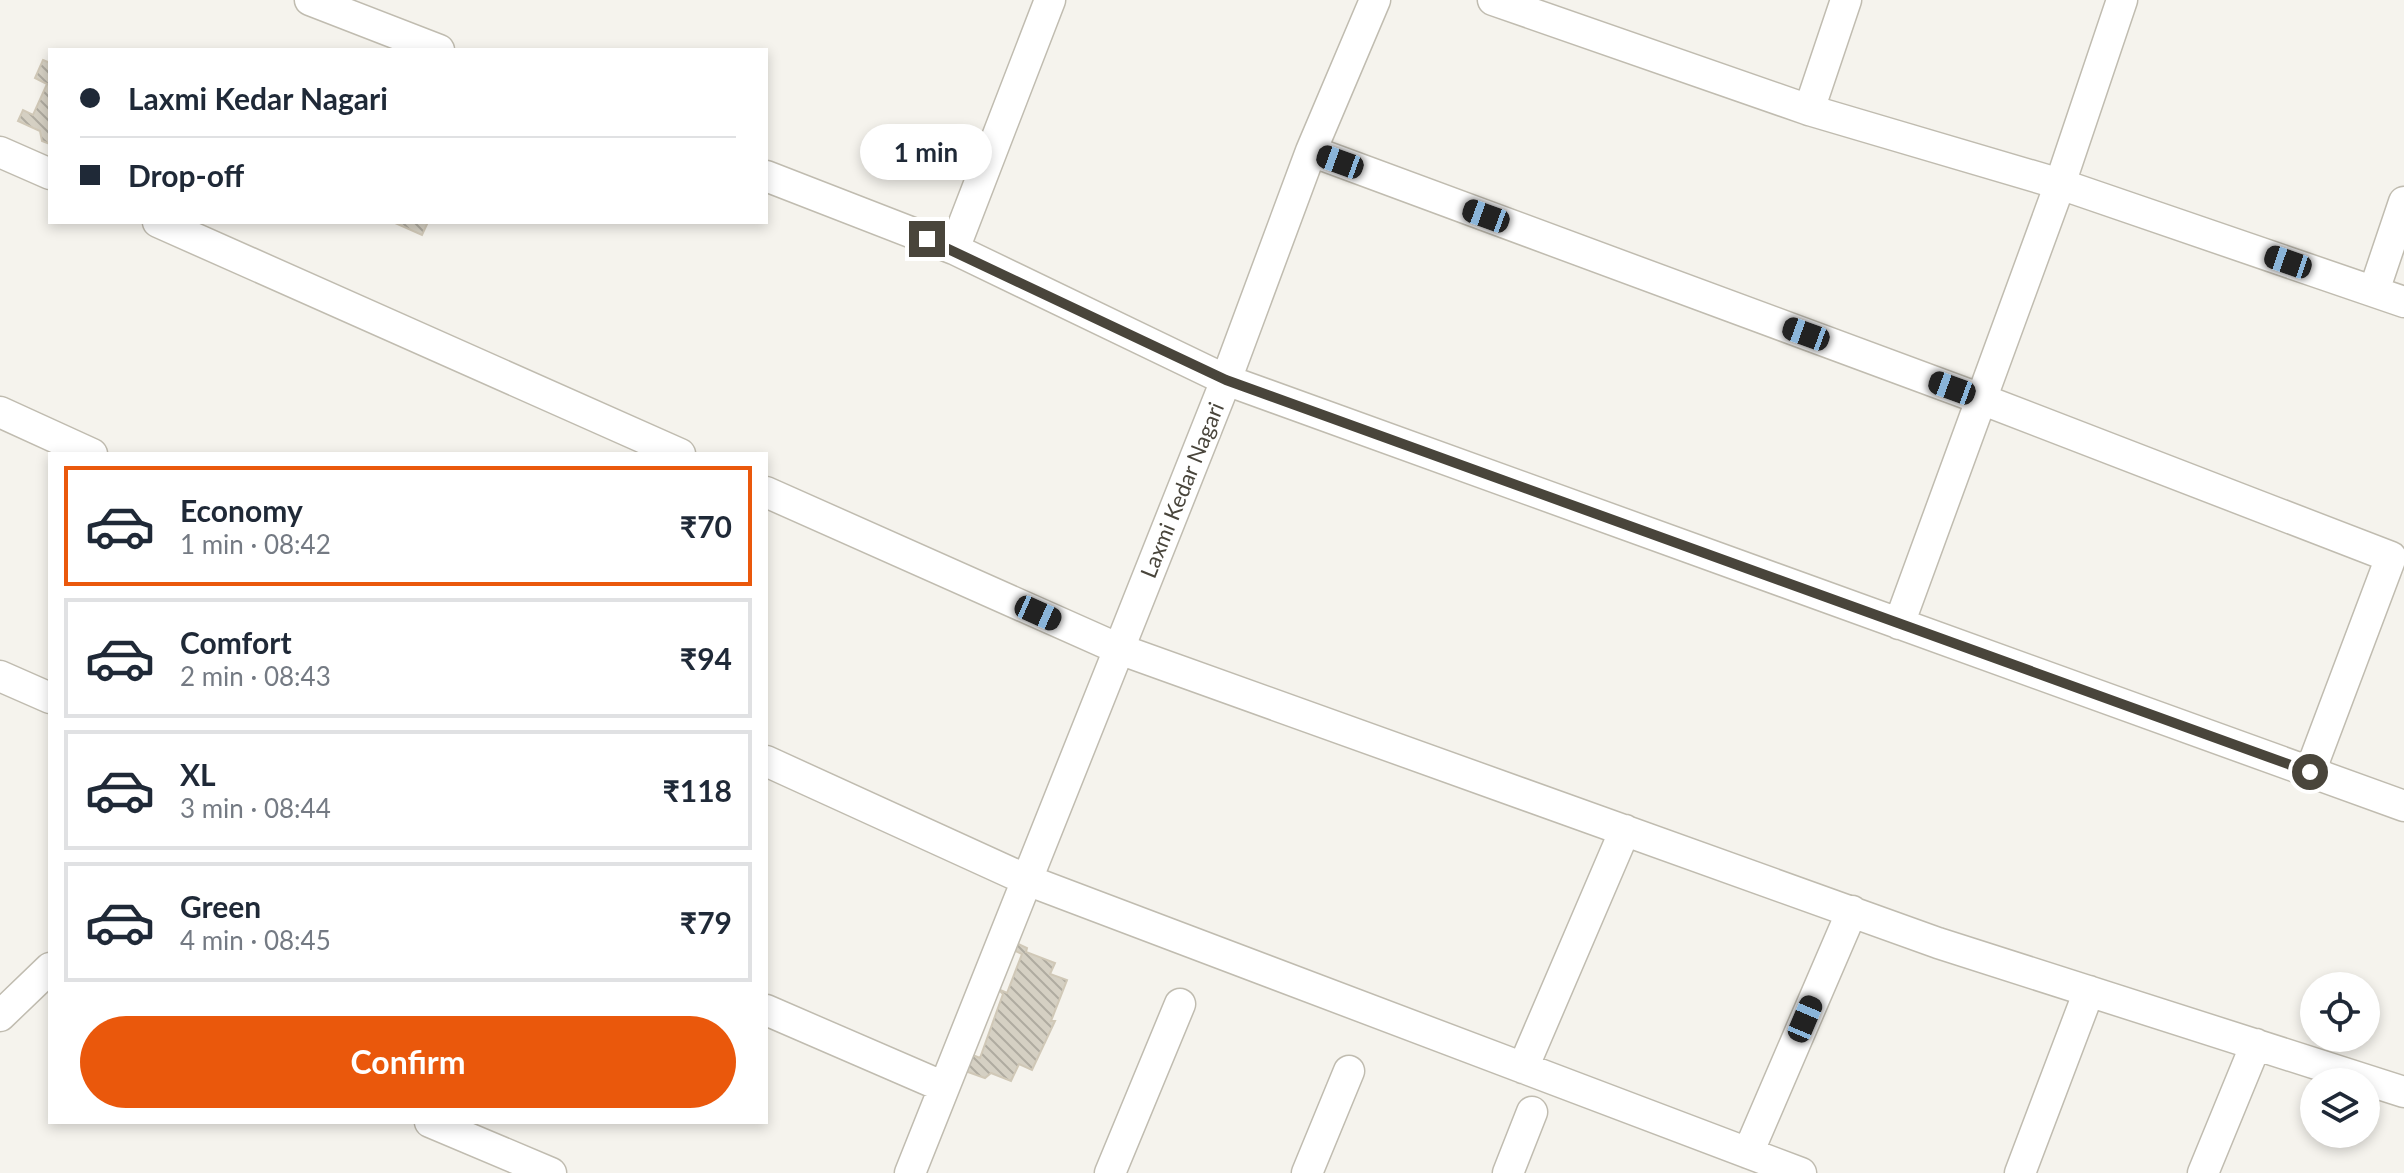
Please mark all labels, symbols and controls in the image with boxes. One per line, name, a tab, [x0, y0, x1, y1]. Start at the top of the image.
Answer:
text: Laxmi Kedar Nagari	[128, 80, 388, 116]
callout: 1 min	[861, 123, 993, 179]
text: 1 min	[894, 136, 958, 168]
car	[1313, 143, 1367, 181]
text: Drop-off	[128, 157, 244, 193]
car	[1459, 197, 1513, 235]
route end	[909, 221, 945, 257]
car	[2261, 243, 2315, 281]
car	[1779, 315, 1833, 353]
car	[1925, 369, 1979, 407]
street label: Laxmi Kedar Nagari	[1134, 398, 1229, 582]
icon: car	[84, 490, 156, 562]
text: Economy	[180, 492, 303, 528]
text: ₹70	[680, 508, 732, 544]
text: 1 min · 08:42	[180, 528, 331, 560]
car	[1011, 592, 1065, 634]
icon: car	[84, 622, 156, 694]
text: Comfort	[180, 624, 292, 660]
text: ₹94	[680, 640, 732, 676]
text: 2 min · 08:43	[180, 660, 331, 692]
icon: car	[84, 754, 156, 826]
route start	[2292, 754, 2328, 790]
text: XL	[180, 756, 216, 792]
text: ₹118	[662, 772, 732, 808]
text: 3 min · 08:44	[180, 792, 331, 824]
icon: car	[84, 886, 156, 958]
text: Green	[180, 888, 261, 924]
text: ₹79	[680, 904, 732, 940]
text: 4 min · 08:45	[180, 924, 331, 956]
map controls	[2300, 972, 2380, 1148]
button: locate	[2300, 972, 2380, 1052]
car	[1785, 992, 1825, 1046]
button: Confirm	[80, 1016, 736, 1108]
button: layers	[2300, 1068, 2380, 1148]

